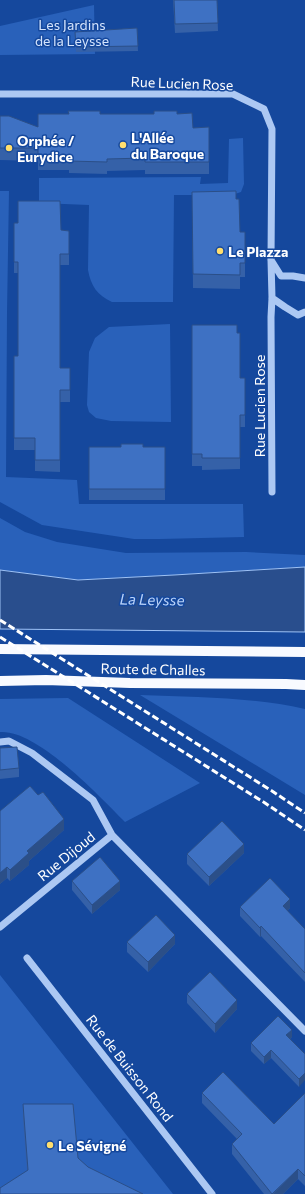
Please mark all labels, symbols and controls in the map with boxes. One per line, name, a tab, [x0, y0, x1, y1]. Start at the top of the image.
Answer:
park label: Les Jardins de la Leysse	[35, 16, 109, 49]
street label: Rue Lucien Rose	[130, 73, 234, 93]
place label: L'Allée du Baroque	[131, 129, 204, 162]
place label: Orphée / Eurydice	[17, 132, 75, 165]
marker: L'Allée du Baroque	[118, 140, 128, 150]
marker: Orphée / Eurydice	[4, 143, 14, 153]
place label: Le Plazza	[228, 243, 288, 260]
marker: Le Plazza	[215, 246, 225, 256]
street label: Rue Lucien Rose	[251, 355, 268, 457]
water label: La Leysse	[119, 589, 185, 609]
street label: Route de Challes	[100, 660, 206, 678]
street label: Rue Dijoud	[34, 828, 98, 884]
street label: Rue de Buisson Rond	[83, 1011, 177, 1125]
place label: Le Sévigné	[58, 1137, 126, 1154]
marker: Le Sévigné	[45, 1140, 55, 1150]

